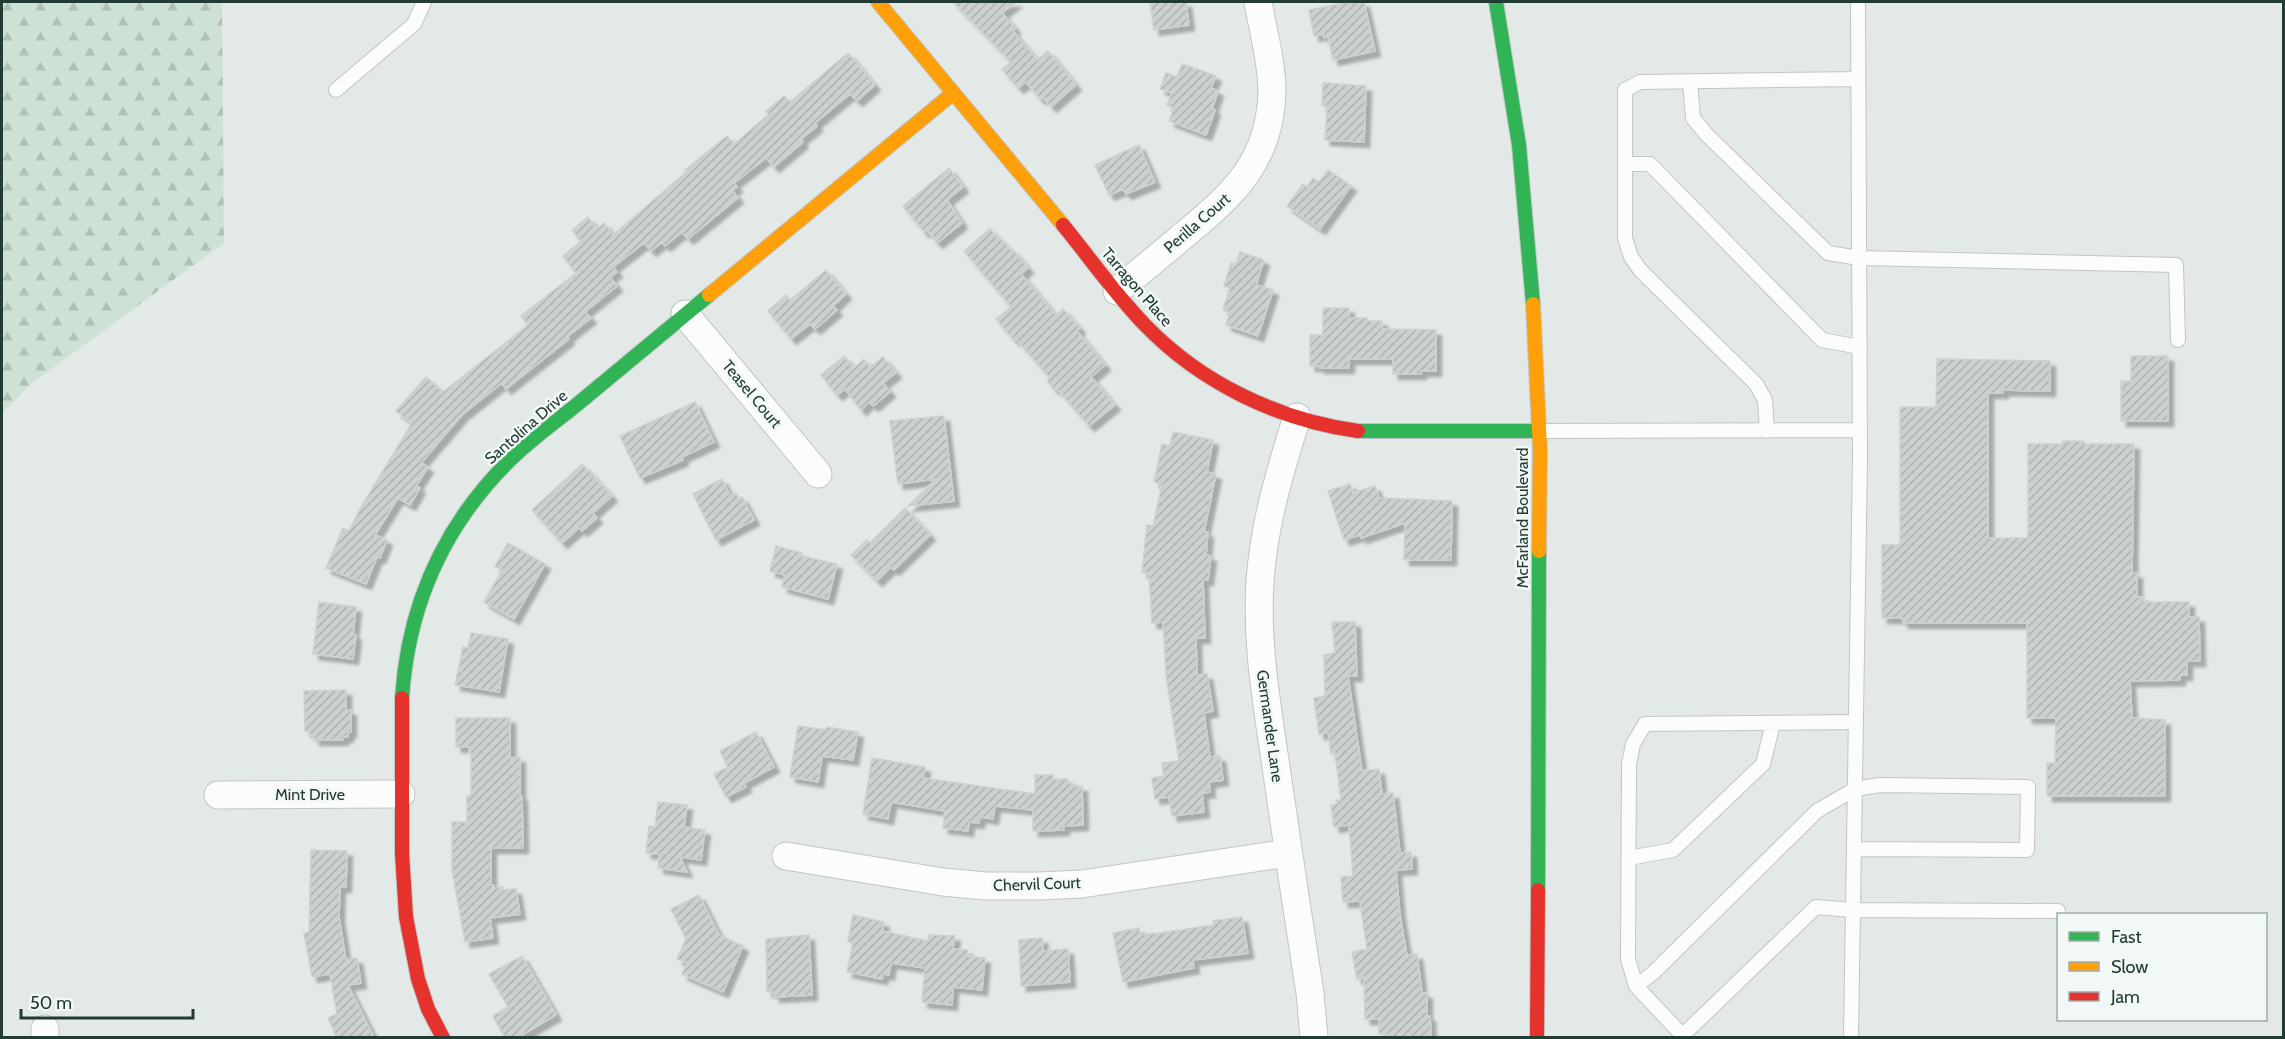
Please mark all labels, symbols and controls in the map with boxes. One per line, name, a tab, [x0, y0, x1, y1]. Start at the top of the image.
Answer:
street label: Perilla Court	[1160, 189, 1235, 257]
street label: Tarragon Place	[1098, 244, 1176, 330]
street label: Teasel Court	[718, 356, 786, 432]
street label: Santolina Drive	[481, 386, 571, 468]
street label: McFarland Boulevard	[1513, 448, 1532, 588]
street label: Germander Lane	[1253, 669, 1287, 783]
street label: Mint Drive	[275, 785, 345, 804]
street label: Chervil Court	[993, 873, 1082, 895]
legend	[2057, 913, 2267, 1021]
text: Fast	[2111, 926, 2142, 948]
text: Slow	[2111, 956, 2148, 978]
scale bar	[21, 982, 194, 1020]
text: Jam	[2110, 986, 2140, 1008]
text: 50 m	[30, 992, 72, 1014]

